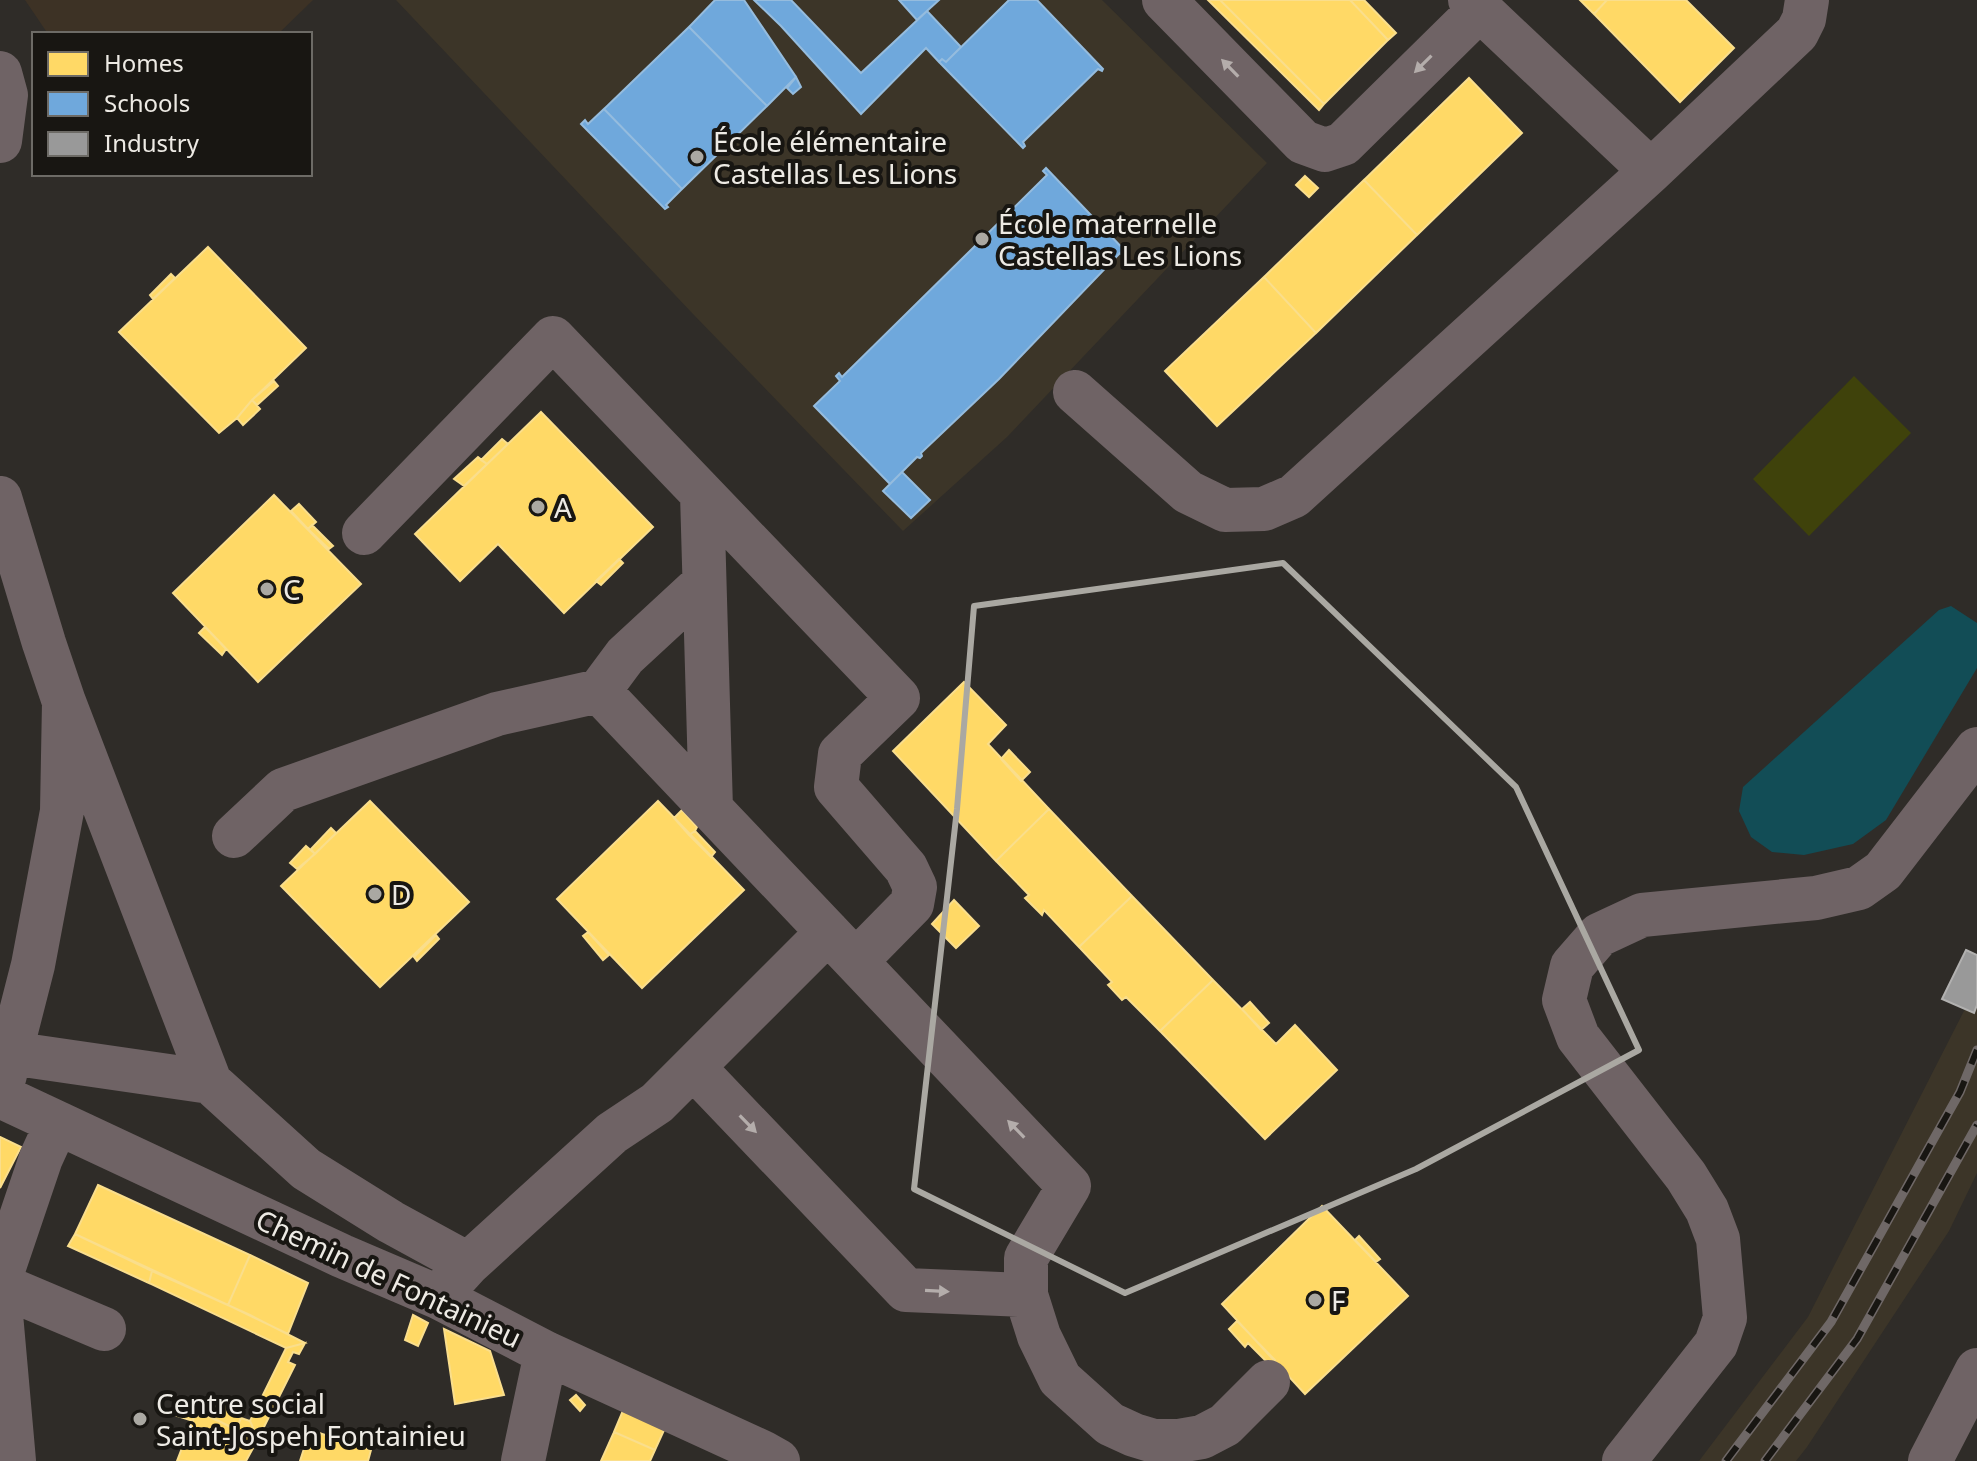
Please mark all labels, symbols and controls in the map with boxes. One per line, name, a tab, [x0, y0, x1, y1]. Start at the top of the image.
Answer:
legend	[32, 32, 312, 176]
text: Homes	[104, 46, 184, 79]
one-way arrow	[1414, 55, 1433, 73]
one-way arrow	[1221, 58, 1239, 77]
text: Schools	[104, 86, 190, 119]
place label: École élémentaire Castellas Les Lions	[713, 122, 957, 192]
text: Industry	[104, 126, 200, 159]
marker: École élémentaire Castellas Les Lions	[688, 148, 706, 166]
place label: École maternelle Castellas Les Lions	[998, 204, 1242, 274]
marker: École maternelle Castellas Les Lions	[973, 230, 991, 248]
place label: A	[554, 488, 572, 526]
marker: A	[529, 498, 547, 516]
place label: C	[283, 570, 301, 608]
marker: C	[258, 580, 276, 598]
place label: D	[391, 875, 411, 913]
marker: D	[366, 885, 384, 903]
one-way arrow	[738, 1114, 757, 1133]
one-way arrow	[1007, 1120, 1025, 1139]
street label: Chemin de Fontainieu	[250, 1200, 528, 1356]
place label: F	[1331, 1281, 1346, 1319]
one-way arrow	[925, 1285, 950, 1298]
marker: F	[1306, 1291, 1324, 1309]
place label: Centre social Saint-Jospeh Fontainieu	[156, 1384, 466, 1454]
marker: Centre social Saint-Jospeh Fontainieu	[131, 1410, 149, 1428]

